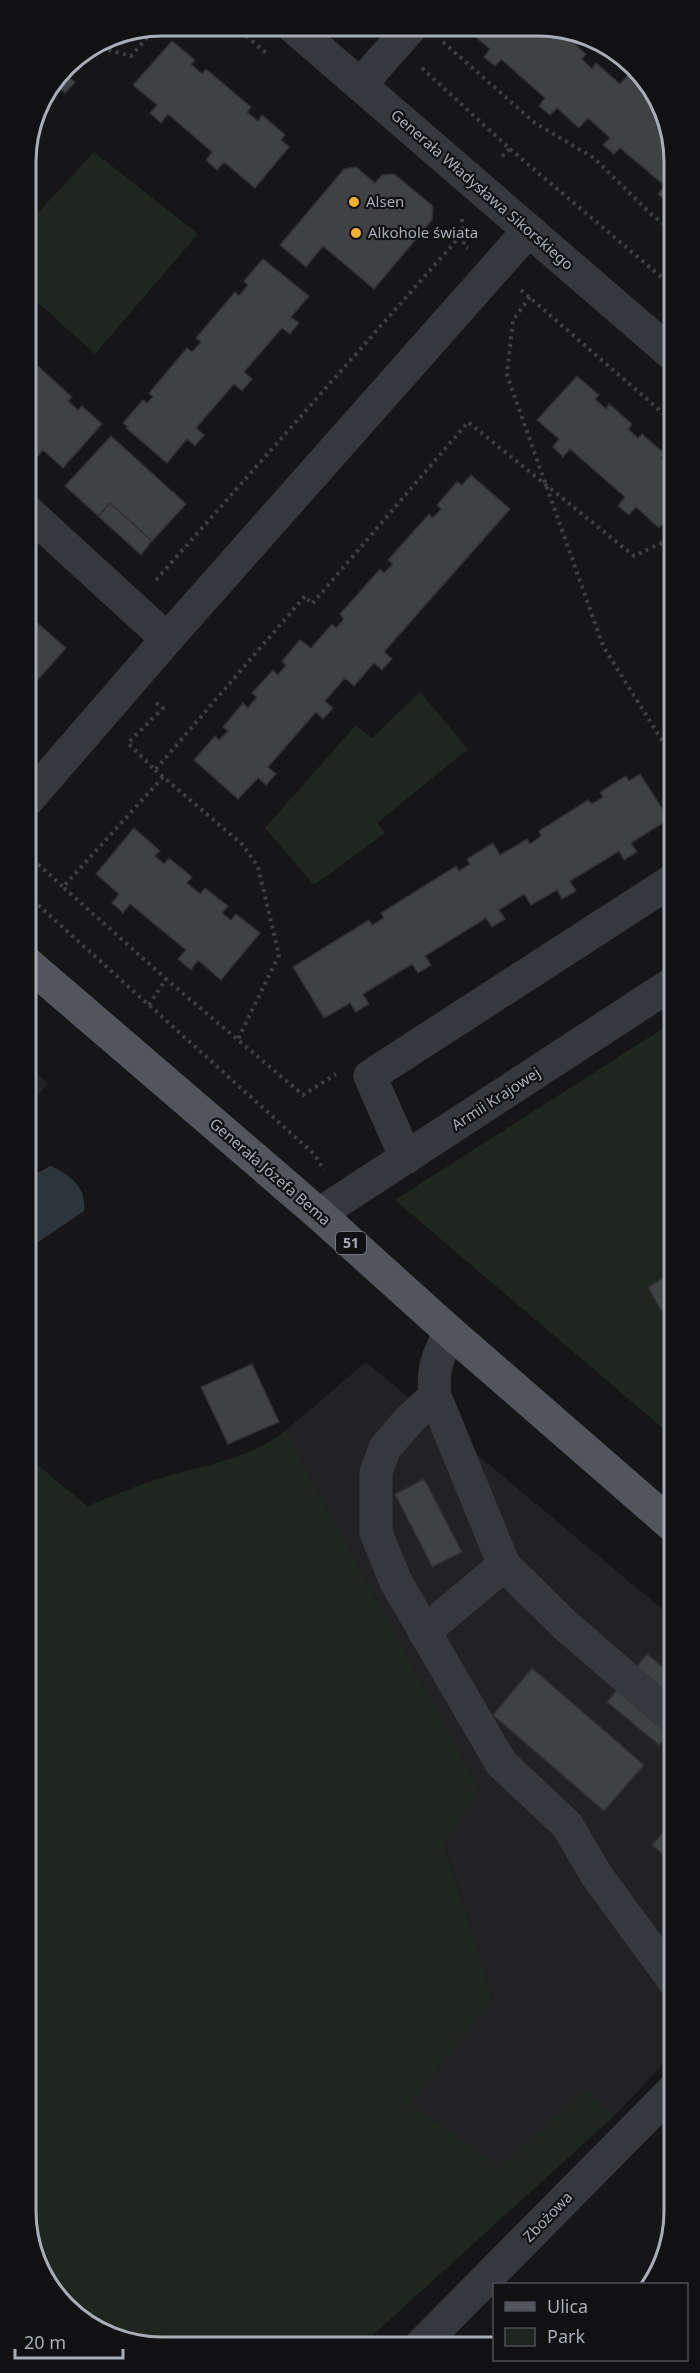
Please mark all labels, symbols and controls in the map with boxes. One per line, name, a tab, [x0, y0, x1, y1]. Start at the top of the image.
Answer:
street label: Generała Władysława Sikorskiego	[387, 104, 578, 274]
place label: Alsen	[366, 191, 404, 211]
marker: Alsen	[347, 195, 361, 209]
place label: Alkohole świata	[368, 222, 478, 242]
marker: Alkohole świata	[349, 226, 363, 240]
street label: Armii Krajowej	[447, 1062, 544, 1134]
street label: Generała Józefa Bema	[206, 1113, 335, 1229]
road number: 51	[336, 1232, 366, 1254]
street label: Zbożowa	[518, 2187, 576, 2246]
legend	[493, 2283, 688, 2361]
text: Ulica	[547, 2294, 588, 2318]
scale bar	[15, 2322, 123, 2360]
text: Park	[547, 2324, 585, 2348]
text: 20 m	[24, 2330, 66, 2354]

